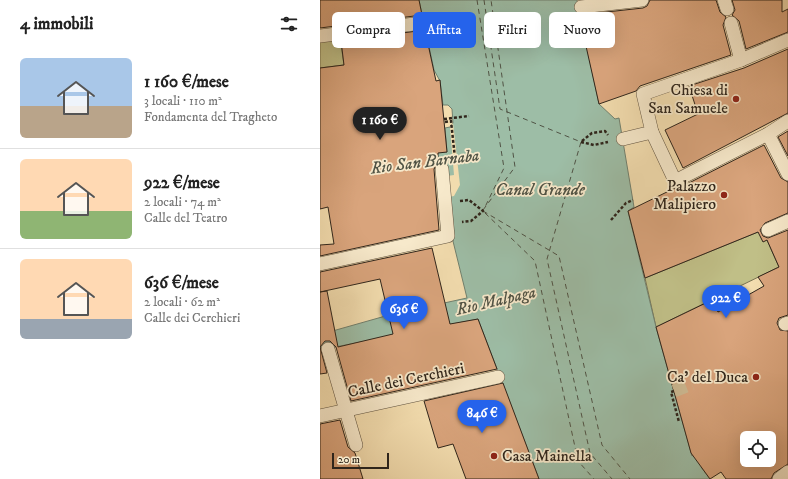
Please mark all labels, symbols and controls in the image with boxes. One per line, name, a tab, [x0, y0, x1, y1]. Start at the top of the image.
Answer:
chip: Compra	[332, 12, 405, 48]
chip: Affitta	[413, 12, 476, 48]
chip: Filtri	[484, 12, 541, 48]
chip: Nuovo	[549, 12, 615, 48]
text: 4 immobili	[20, 13, 93, 35]
icon: filters	[278, 13, 300, 35]
text: 1 160 €/mese	[144, 71, 229, 93]
icon: home	[52, 74, 100, 122]
place label: Chiesa di San Samuele	[648, 80, 728, 118]
text: 3 locali · 110 m²	[144, 93, 222, 109]
marker: Chiesa di San Samuele	[731, 94, 741, 104]
pin: 1 160 €	[343, 107, 417, 141]
text: Fondamenta del Tragheto	[144, 109, 277, 125]
text: 1 160 €	[362, 112, 398, 128]
water label: Rio San Barnaba	[368, 144, 481, 180]
text: 922 €/mese	[144, 172, 220, 194]
icon: home	[52, 175, 100, 223]
place label: Palazzo Malipiero	[653, 176, 716, 214]
water label: Canal Grande	[495, 179, 586, 201]
marker: Palazzo Malipiero	[719, 190, 729, 200]
text: 2 locali · 74 m²	[144, 194, 221, 210]
text: Calle del Teatro	[144, 210, 227, 226]
text: 636 €/mese	[144, 272, 219, 294]
icon: home	[52, 275, 100, 323]
water label: Rio Malpaga	[453, 281, 538, 321]
pin: 922 €	[698, 285, 754, 319]
text: 922 €	[711, 290, 741, 306]
text: 2 locali · 62 m²	[144, 294, 220, 310]
pin: 636 €	[376, 296, 432, 330]
text: 636 €	[390, 301, 418, 317]
text: Calle dei Cerchieri	[144, 310, 240, 326]
street label: Calle dei Cerchieri	[346, 358, 466, 402]
place label: Ca' del Duca	[667, 367, 748, 387]
marker: Ca' del Duca	[751, 372, 761, 382]
pin: 846 €	[454, 400, 510, 434]
text: 846 €	[466, 405, 498, 421]
map controls	[740, 431, 776, 467]
button: locate	[740, 431, 776, 467]
place label: Casa Mainella	[502, 446, 592, 466]
scale bar	[332, 451, 389, 470]
marker: Casa Mainella	[489, 451, 499, 461]
text: 20 m	[338, 453, 360, 467]

